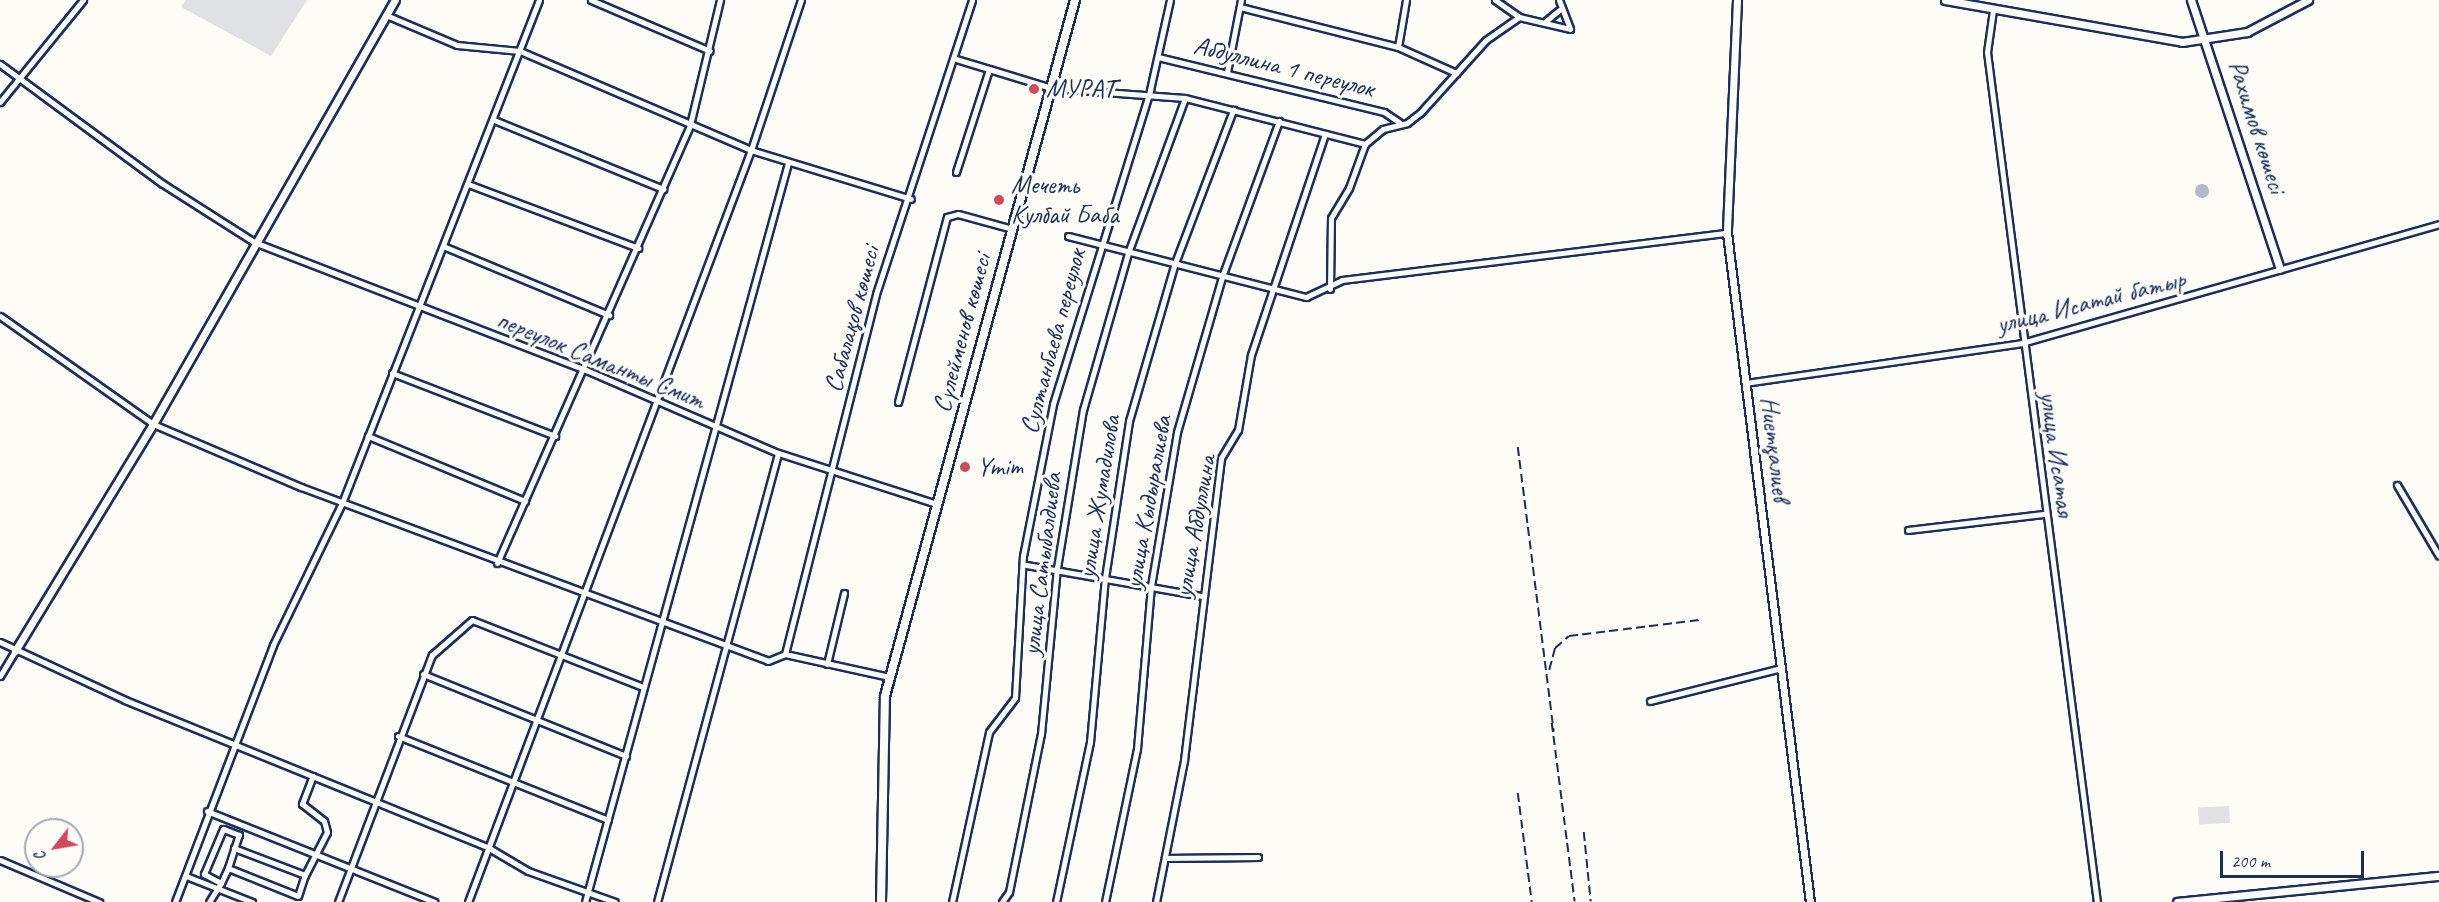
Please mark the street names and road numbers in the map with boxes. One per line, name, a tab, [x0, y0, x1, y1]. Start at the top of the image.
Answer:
street label: Абдуллина 1 переулок	[1191, 30, 1377, 104]
street label: Рахимов көшесі	[2221, 57, 2293, 197]
street label: Сабалақов көшесі	[818, 242, 886, 396]
street label: Султанбаева переулок	[1013, 245, 1093, 437]
street label: Сүлейменов көшесі	[926, 250, 998, 416]
street label: улица Исатай батыр	[1992, 263, 2190, 341]
street label: переулок Саманты Смит	[492, 304, 710, 416]
street label: улица Исатая	[2033, 388, 2081, 520]
street label: Ниетқалиев	[1753, 395, 1797, 503]
street label: улица Жумадилова	[1071, 413, 1127, 581]
street label: улица Кыдыралиева	[1117, 413, 1179, 591]
street label: улица Абдуллина	[1167, 452, 1223, 600]
street label: улица Сатыбалдиева	[1015, 471, 1069, 657]

